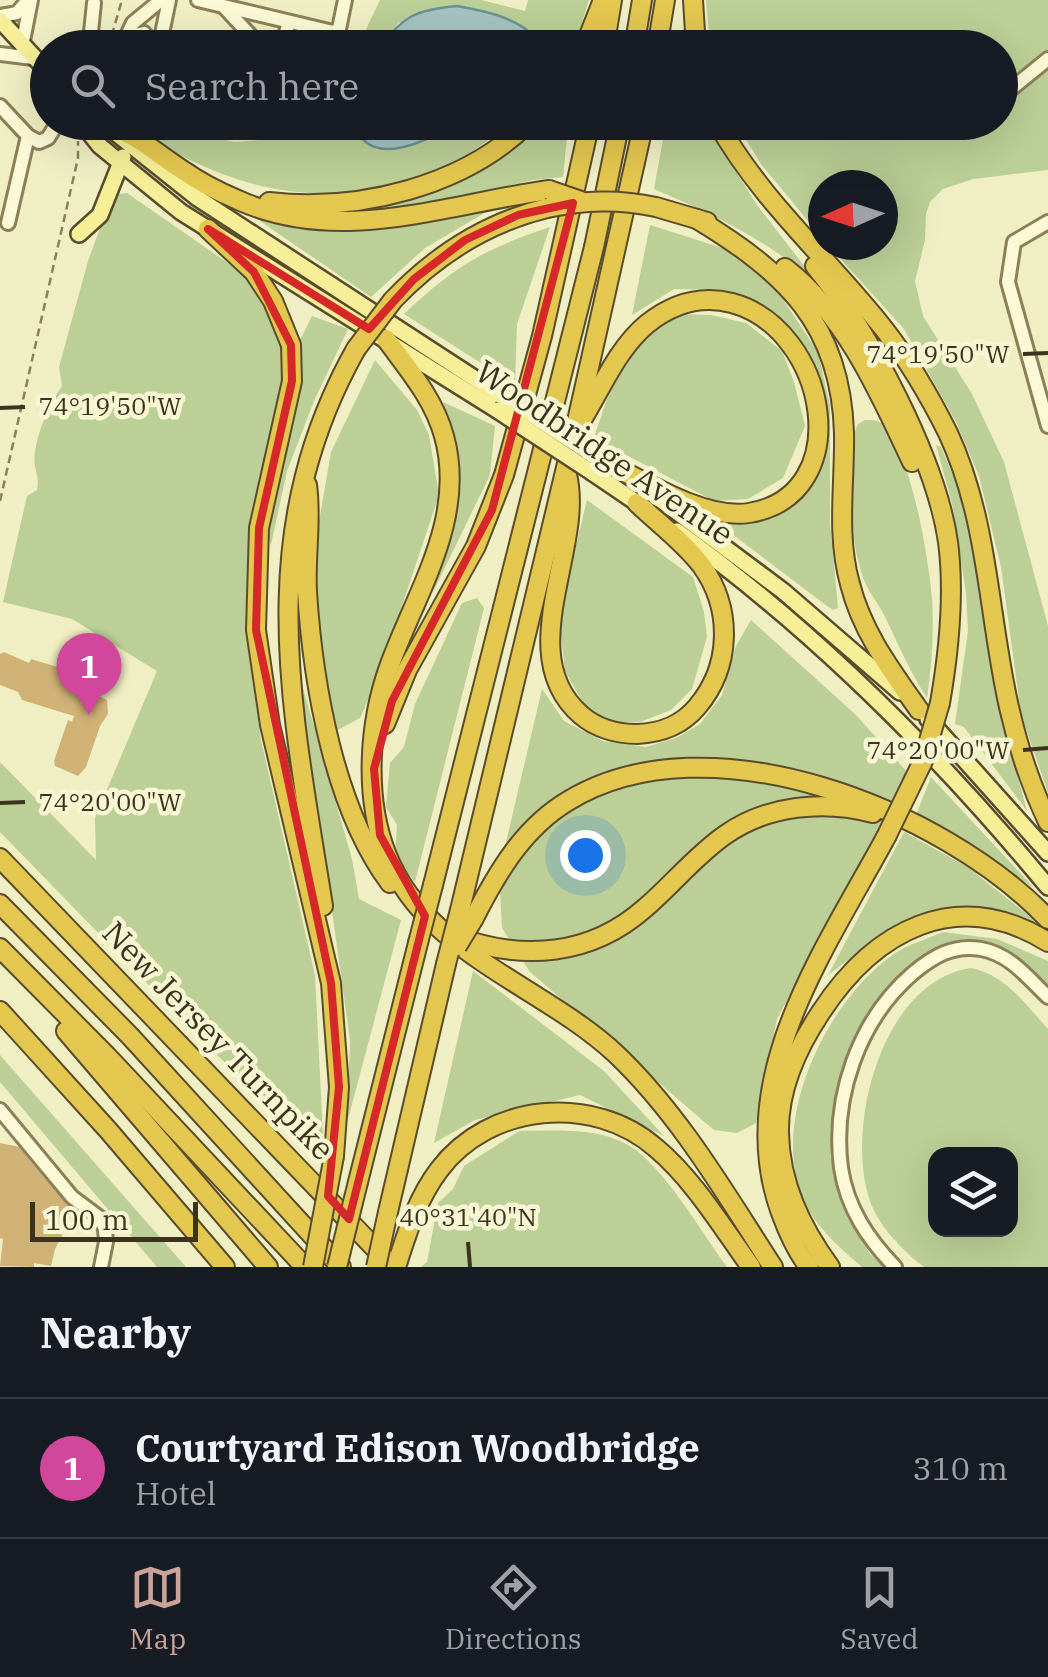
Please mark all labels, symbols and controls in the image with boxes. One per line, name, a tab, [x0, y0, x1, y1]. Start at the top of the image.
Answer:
search box	[30, 30, 1018, 140]
icon: search	[65, 58, 120, 113]
text: Search here	[145, 61, 359, 110]
north arrow	[808, 170, 898, 260]
text: 74°19'50"W	[867, 337, 1009, 370]
street label: Woodbridge Avenue	[468, 350, 742, 554]
text: 74°19'50"W	[39, 389, 181, 422]
pin: 1	[56, 632, 122, 715]
text: 74°20'00"W	[867, 733, 1009, 766]
text: 74°20'00"W	[39, 785, 181, 818]
your location	[560, 830, 611, 881]
street label: New Jersey Turnpike	[94, 912, 344, 1168]
map controls	[928, 1147, 1018, 1237]
button: layers	[928, 1147, 1018, 1237]
scale bar	[30, 1197, 198, 1242]
text: 40°31'40"N	[399, 1200, 537, 1233]
text: 100 m	[45, 1201, 129, 1238]
text: Nearby	[40, 1305, 191, 1360]
text: Courtyard Edison Woodbridge	[135, 1423, 700, 1472]
text: 1	[63, 1447, 82, 1489]
text: 310 m	[912, 1447, 1008, 1489]
text: Hotel	[135, 1472, 216, 1514]
tab: Map	[129, 1560, 186, 1657]
tab: Directions	[445, 1560, 581, 1657]
tab: Saved	[840, 1560, 919, 1657]

